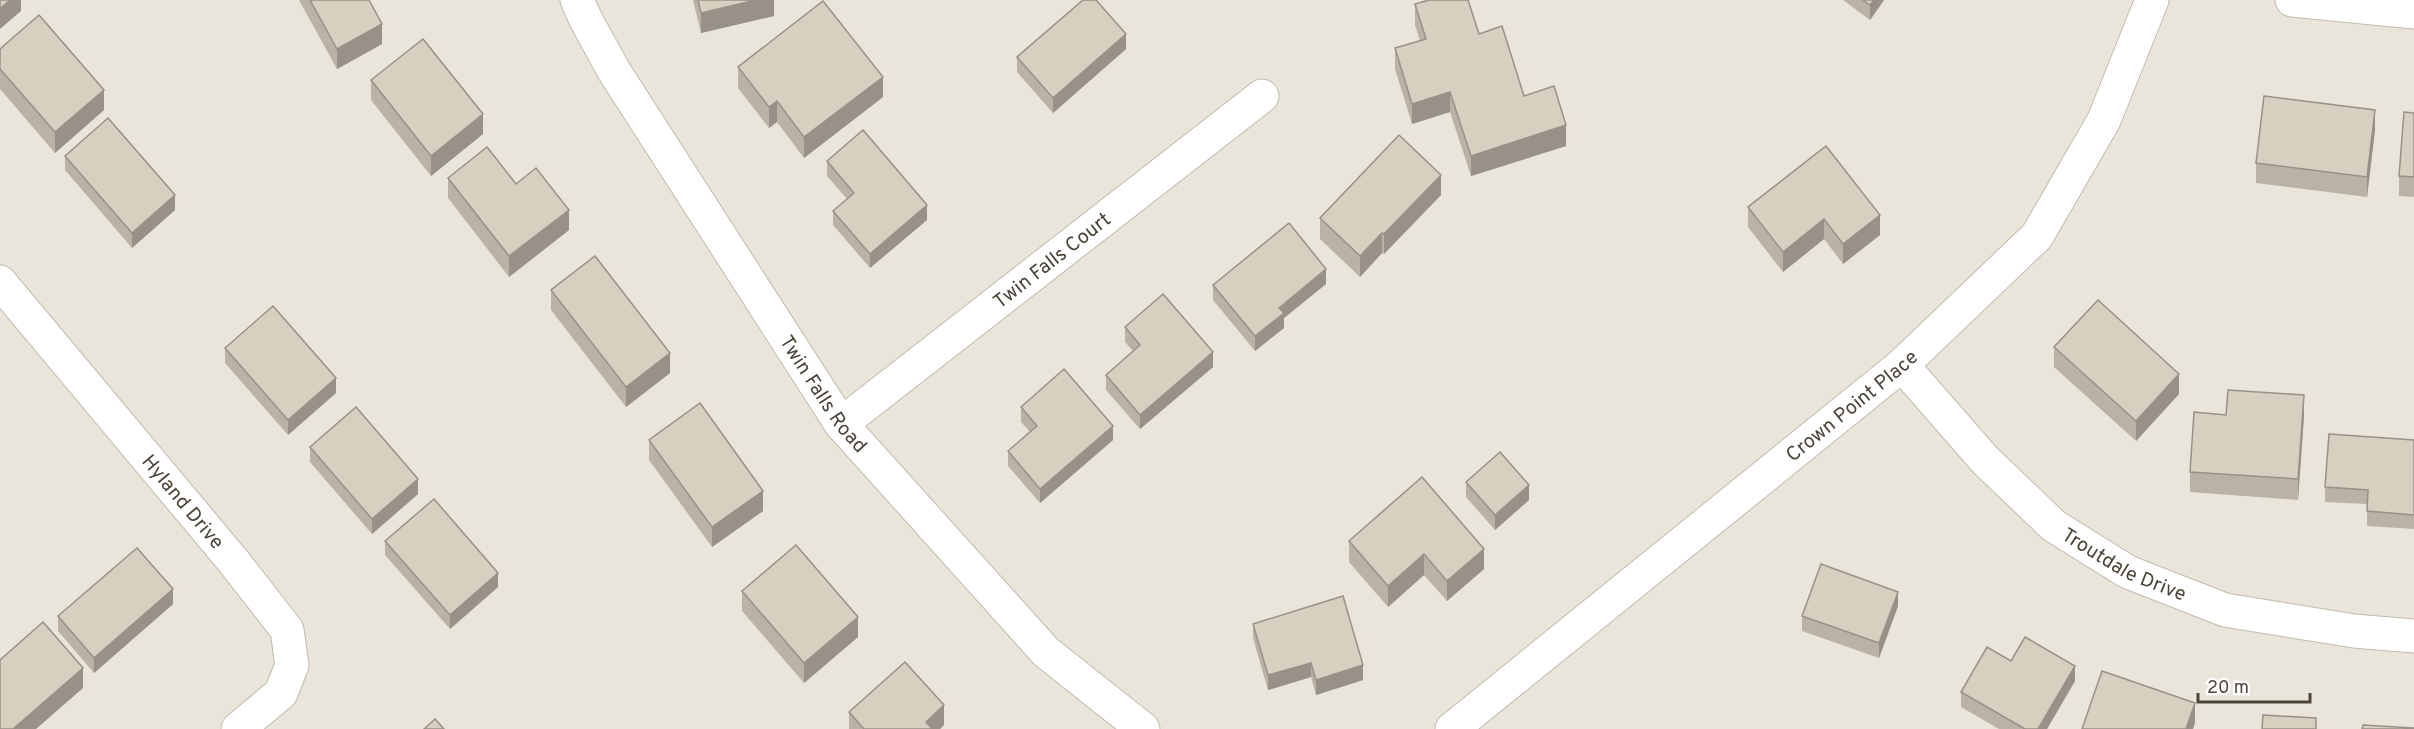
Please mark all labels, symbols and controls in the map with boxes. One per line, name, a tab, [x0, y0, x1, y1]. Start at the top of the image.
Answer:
street label: Twin Falls Court	[989, 208, 1117, 315]
street label: Twin Falls Road	[772, 331, 872, 459]
street label: Crown Point Place	[1781, 345, 1925, 469]
street label: Hyland Drive	[135, 450, 229, 555]
street label: Troutdale Drive	[2056, 523, 2189, 608]
scale bar	[2198, 666, 2310, 704]
text: 20 m	[2207, 677, 2249, 700]

